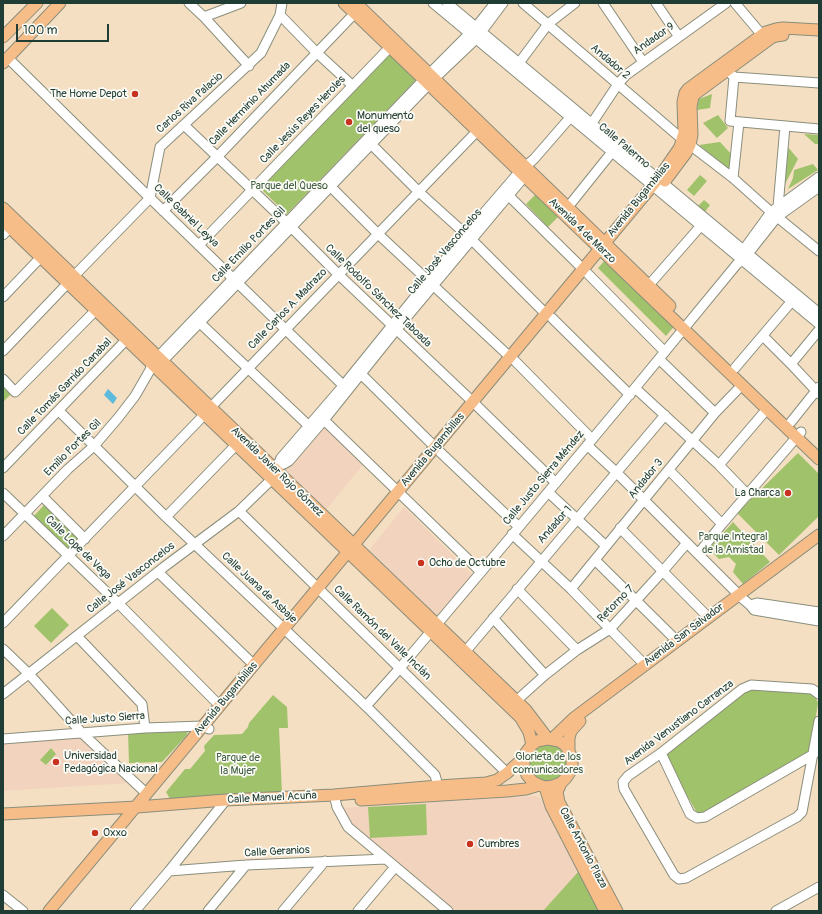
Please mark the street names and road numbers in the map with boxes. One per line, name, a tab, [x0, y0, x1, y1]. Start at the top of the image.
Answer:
street label: Andador 9	[631, 20, 677, 58]
street label: Andador 2	[588, 42, 632, 82]
street label: Calle Herminio Ahumada	[206, 59, 294, 149]
street label: Carlos Riva Palacio	[154, 70, 226, 136]
street label: Calle Jesús Reyes Heroles	[258, 73, 348, 167]
street label: Calle Palermo	[595, 121, 653, 171]
street label: Avenida Bugambilias	[605, 160, 673, 240]
street label: Calle Gabriel Leyva	[151, 182, 221, 250]
street label: Avenida 4 de Marzo	[546, 196, 618, 266]
street label: Calle Emilio Portes Gil	[209, 204, 289, 286]
street label: Calle José Vasconcelos	[405, 206, 485, 298]
street label: Calle Rodolfo Sánchez Taboada	[322, 242, 434, 350]
street label: Calle Carlos A. Madrazo	[246, 266, 330, 352]
street label: Calle Tomás Garrido Canabal	[15, 336, 115, 438]
street label: Avenida Bugambilias	[398, 411, 468, 489]
street label: Emilio Portes Gil	[42, 417, 104, 479]
street label: Avenida Javier Rojo Gómez	[228, 424, 326, 520]
street label: Calle Justo Sierra Méndez	[501, 428, 587, 528]
street label: Andador 3	[626, 456, 666, 502]
street label: Andador 1	[535, 503, 575, 547]
street label: Calle Lope de Vega	[42, 513, 114, 583]
street label: Calle José Vasconcelos	[84, 540, 178, 616]
street label: Calle Juana de Asbaje	[219, 550, 299, 626]
street label: Calle Ramón del Valle Inclán	[331, 583, 433, 683]
street label: Retorno 7	[595, 583, 637, 625]
street label: Avenida San Salvador	[641, 601, 727, 669]
street label: Avenida Bugambilias	[191, 660, 261, 738]
street label: Avenida Venustiano Carranza	[622, 677, 736, 769]
street label: Calle Justo Sierra	[65, 710, 145, 728]
street label: Calle Manuel Acuña	[227, 789, 317, 807]
street label: Calle Antonio Plaza	[556, 805, 610, 891]
street label: Calle Geranios	[244, 844, 310, 860]

